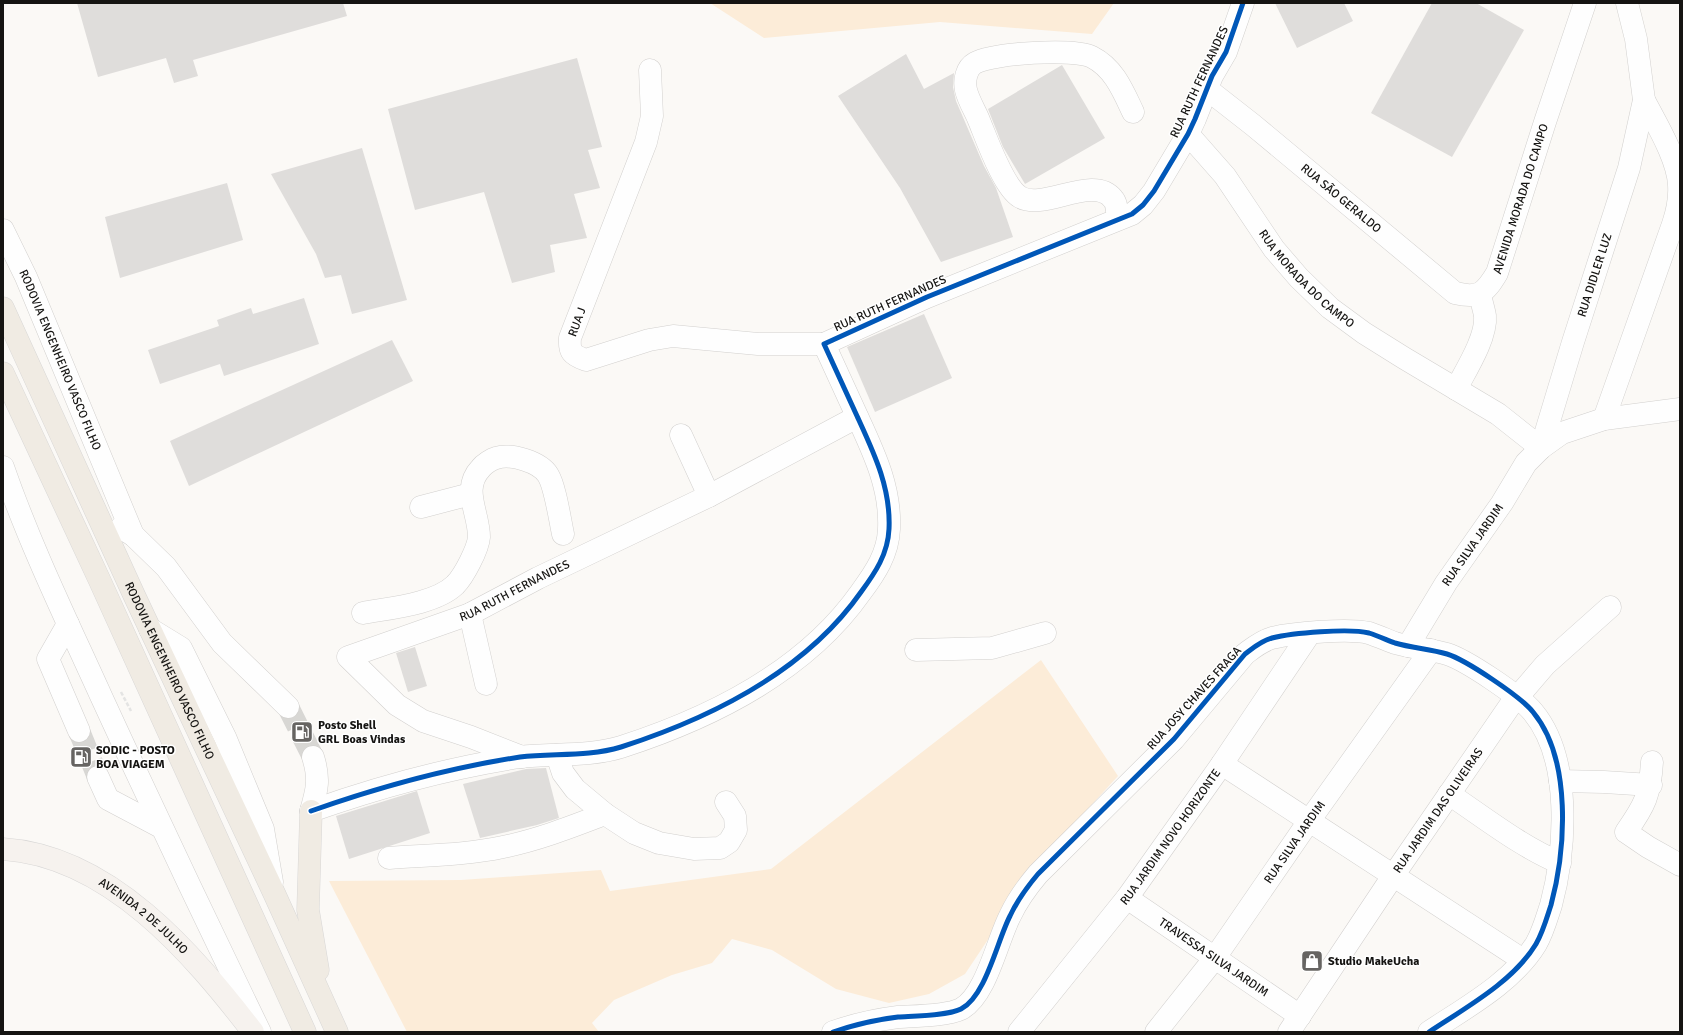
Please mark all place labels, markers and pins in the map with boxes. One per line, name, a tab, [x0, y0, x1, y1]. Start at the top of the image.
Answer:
place label: Posto Shell GRL Boas Vindas	[318, 718, 406, 747]
fuel station icon: Posto Shell GRL Boas Vindas	[289, 719, 315, 745]
place label: SODIC - POSTO BOA VIAGEM	[96, 743, 175, 772]
fuel station icon: SODIC - POSTO BOA VIAGEM	[68, 744, 94, 770]
shop icon: Studio MakeUcha	[1299, 948, 1325, 974]
place label: Studio MakeUcha	[1328, 954, 1419, 969]

